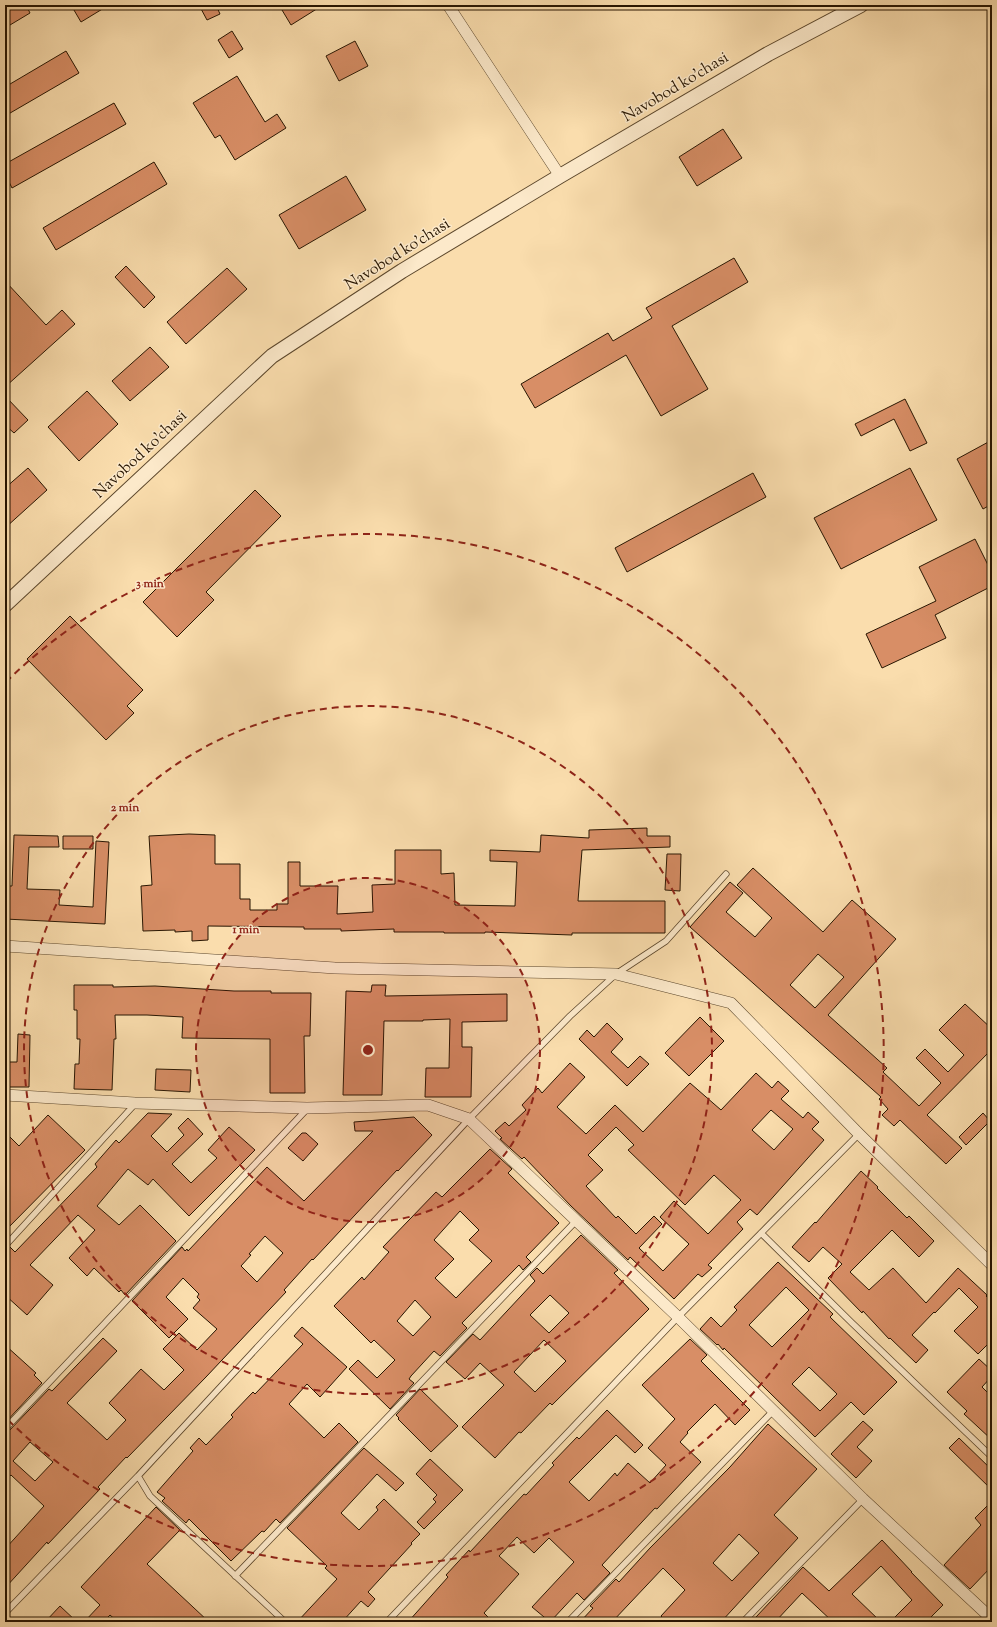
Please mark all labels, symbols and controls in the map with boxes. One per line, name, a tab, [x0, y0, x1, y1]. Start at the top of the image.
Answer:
street label: Navobod ko'chasi	[618, 47, 734, 129]
street label: Navobod ko'chasi	[341, 213, 456, 297]
street label: Navobod ko'chasi	[89, 405, 193, 505]
text: 3 min	[136, 575, 165, 593]
text: 2 min	[111, 799, 140, 817]
text: 1 min	[231, 921, 260, 939]
centre of rings	[361, 1043, 375, 1057]

